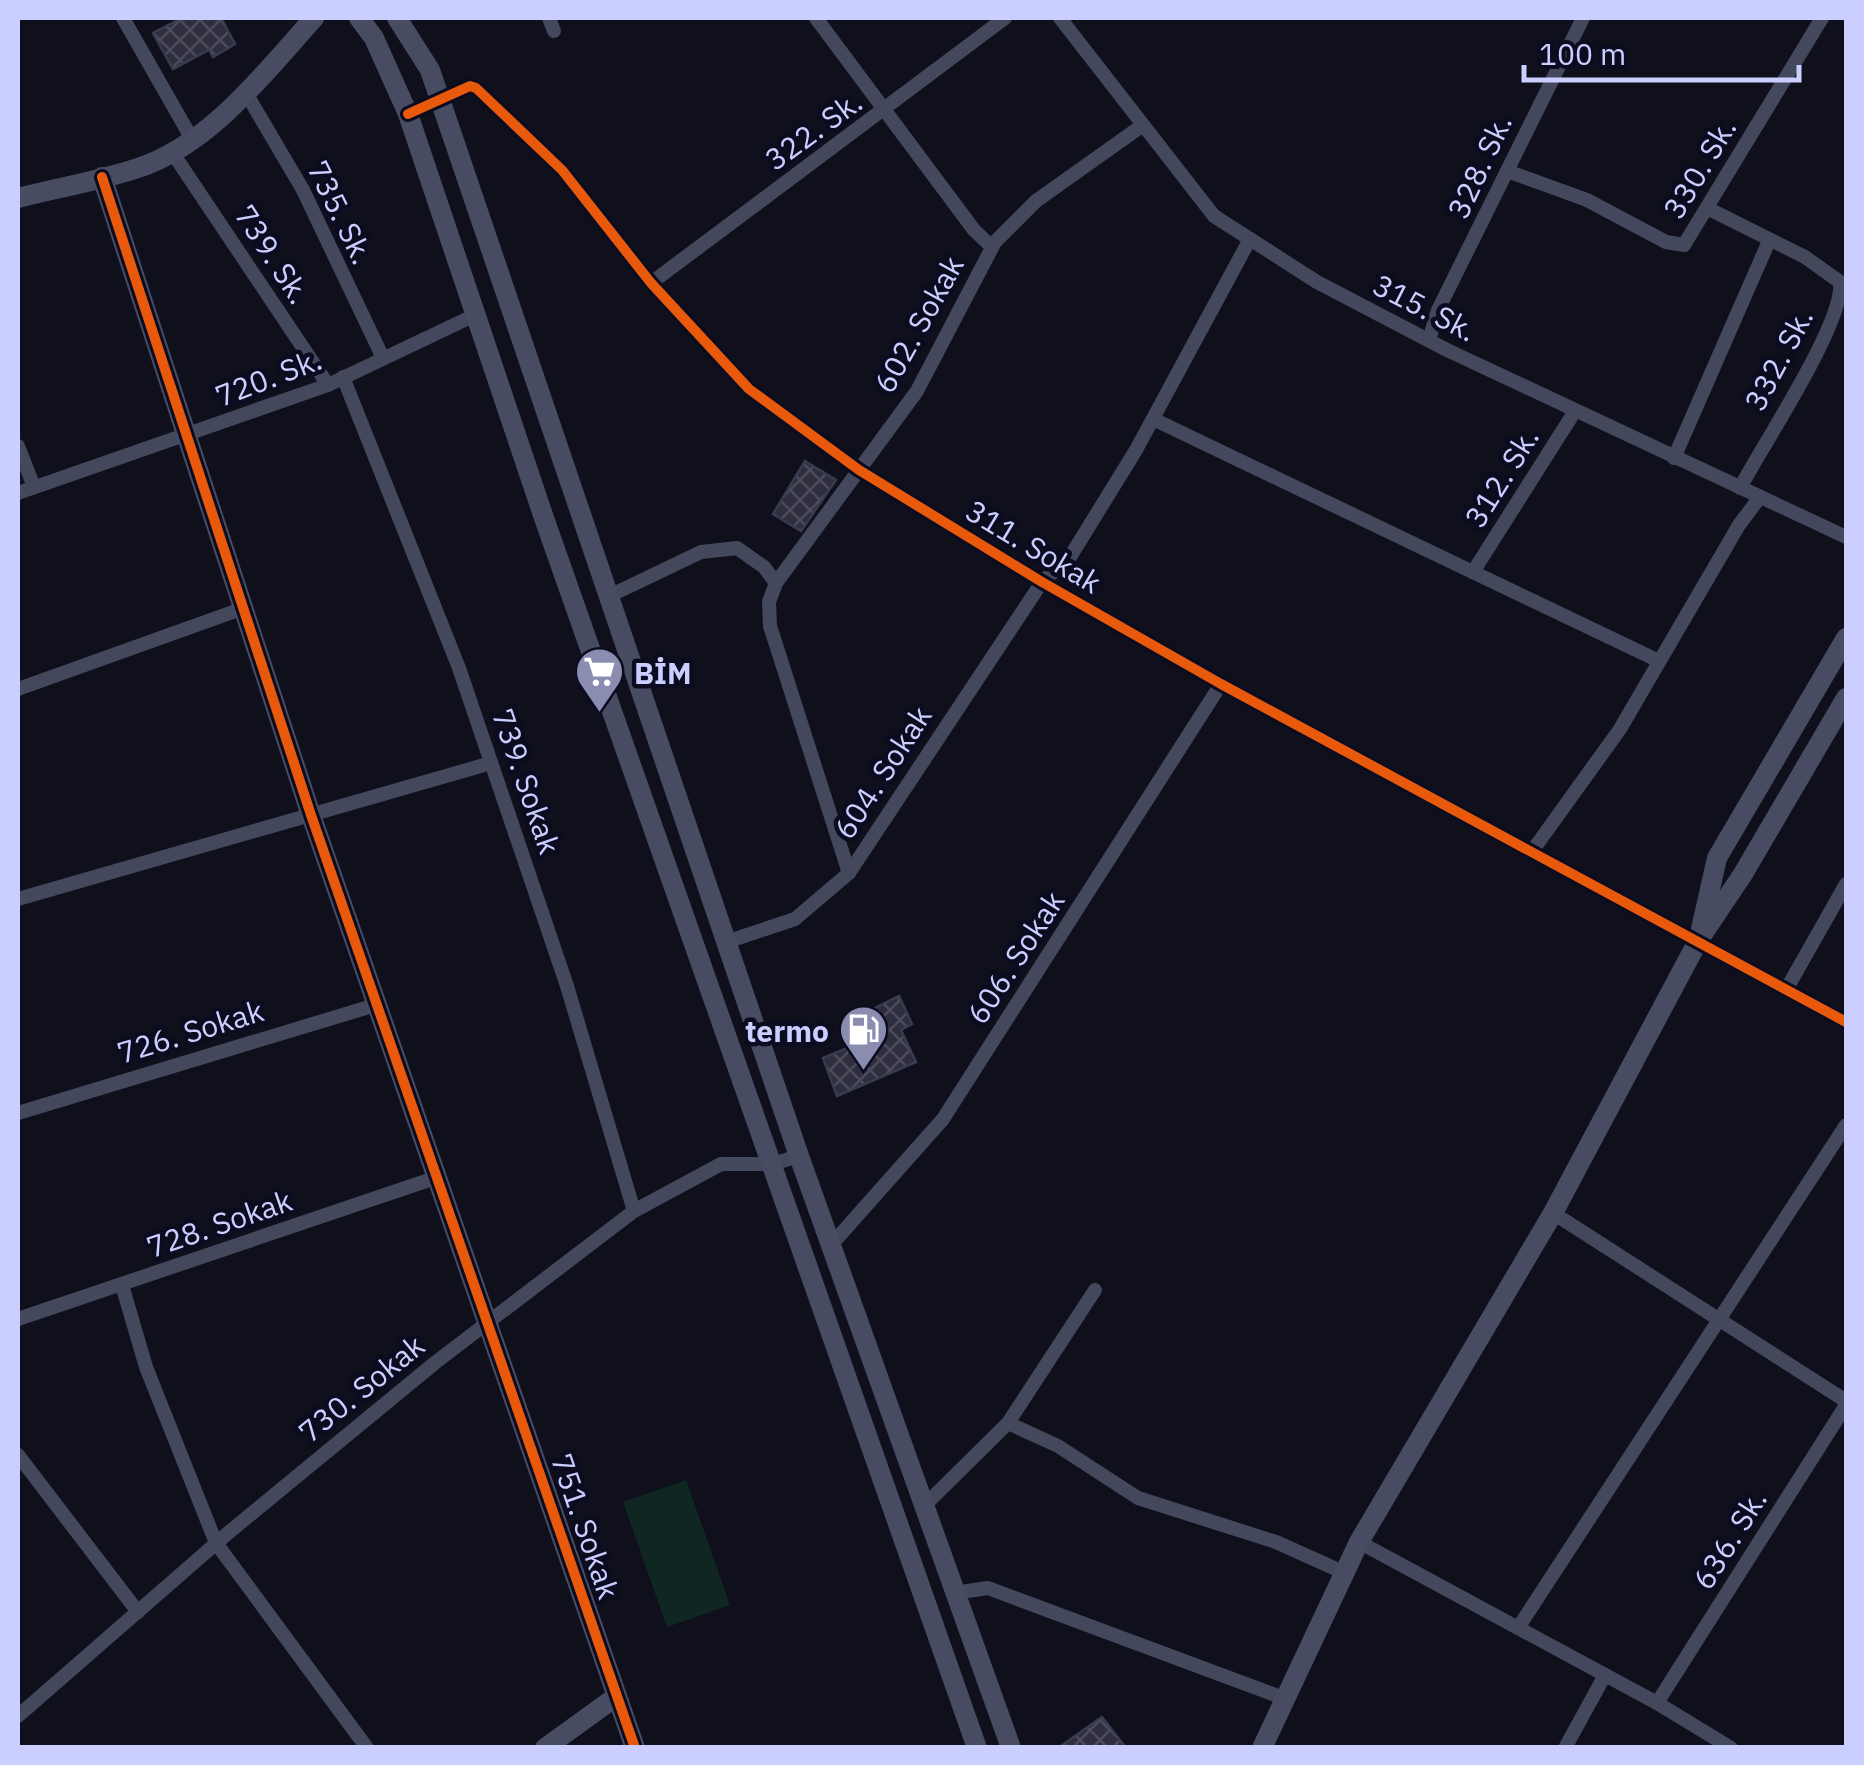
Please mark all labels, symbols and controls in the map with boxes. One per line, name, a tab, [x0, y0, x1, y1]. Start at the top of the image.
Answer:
scale bar	[1524, 20, 1799, 82]
text: 100 m	[1539, 34, 1626, 73]
street label: 322. Sk.	[757, 82, 869, 178]
street label: 328. Sk.	[1438, 108, 1520, 224]
street label: 330. Sk.	[1654, 111, 1744, 225]
street label: 735. Sk.	[299, 154, 383, 270]
street label: 739. Sk.	[227, 197, 319, 311]
street label: 602. Sokak	[864, 248, 972, 399]
street label: 315. Sk.	[1367, 265, 1483, 349]
street label: 332. Sk.	[1735, 301, 1821, 417]
street label: 720. Sk.	[209, 339, 327, 415]
street label: 312. Sk.	[1455, 420, 1547, 534]
street label: 311. Sokak	[959, 490, 1109, 602]
supermarket icon: BİM	[573, 646, 625, 714]
place label: BİM	[634, 653, 692, 692]
street label: 604. Sokak	[825, 698, 940, 846]
street label: 739. Sokak	[484, 703, 570, 859]
street label: 606. Sokak	[958, 883, 1073, 1031]
street label: 726. Sokak	[112, 990, 268, 1072]
fuel station icon: termo	[838, 1004, 890, 1072]
place label: termo	[745, 1011, 829, 1050]
street label: 728. Sokak	[141, 1180, 297, 1266]
street label: 730. Sokak	[290, 1325, 432, 1451]
street label: 751. Sokak	[543, 1448, 629, 1604]
street label: 636. Sk.	[1683, 1482, 1775, 1596]

